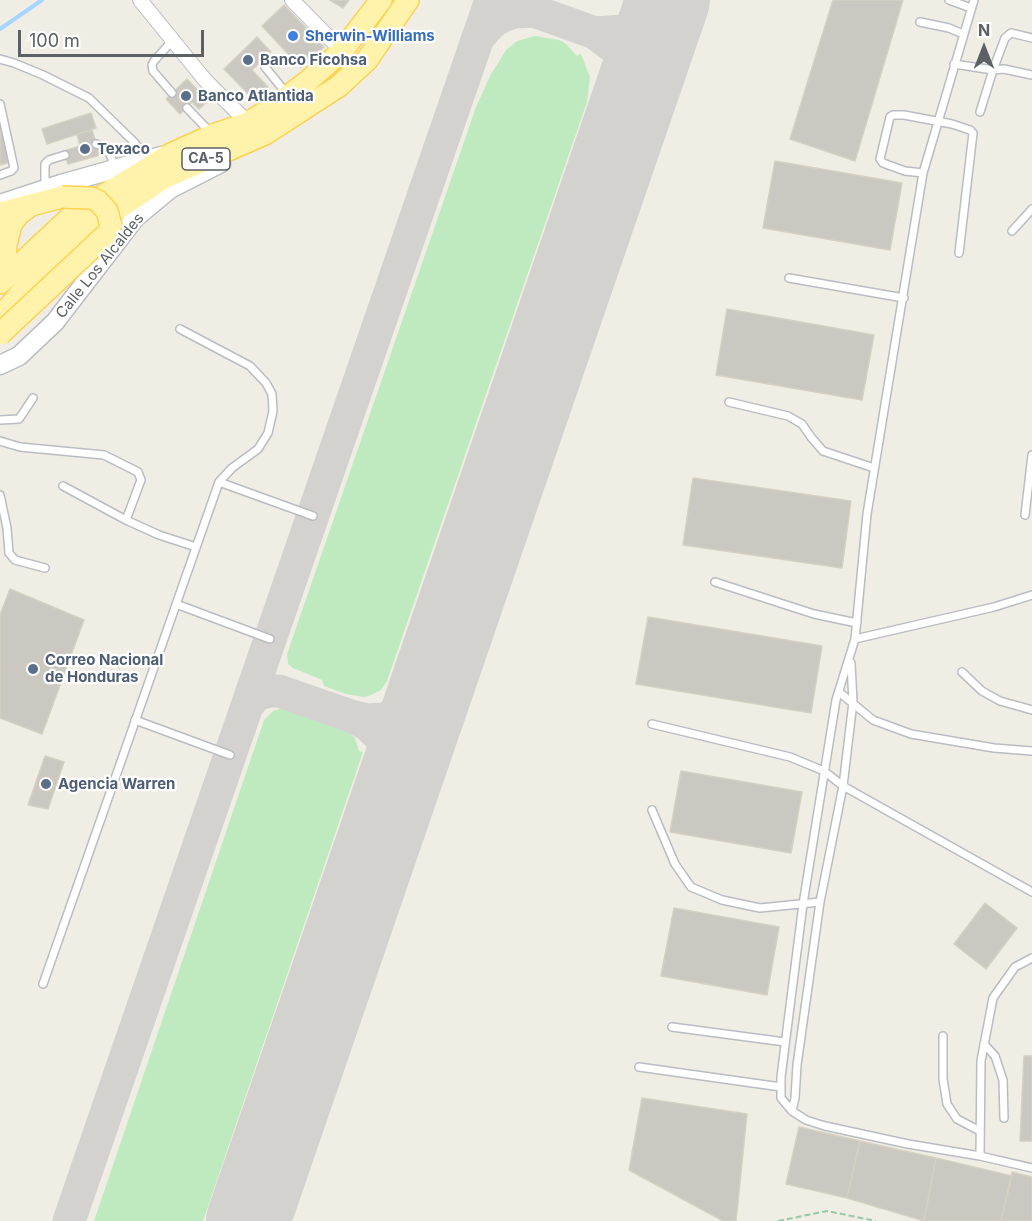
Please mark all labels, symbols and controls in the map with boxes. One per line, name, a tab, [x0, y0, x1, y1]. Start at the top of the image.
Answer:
scale bar	[21, 18, 207, 56]
north arrow	[954, 18, 1014, 78]
text: N	[978, 20, 990, 40]
place label: Sherwin-Williams	[305, 27, 435, 45]
marker: Sherwin-Williams	[286, 29, 300, 43]
text: 100 m	[29, 30, 80, 51]
place label: Banco Ficohsa	[260, 51, 367, 69]
marker: Banco Ficohsa	[241, 53, 255, 67]
place label: Banco Atlantida	[198, 87, 314, 105]
marker: Banco Atlantida	[179, 89, 193, 103]
place label: Texaco	[97, 140, 150, 158]
marker: Texaco	[78, 142, 92, 156]
road number: CA-5	[182, 148, 230, 170]
street label: Calle Los Alcaldes	[52, 210, 148, 322]
place label: Correo Nacional de Honduras	[45, 651, 163, 686]
marker: Correo Nacional de Honduras	[26, 662, 40, 676]
place label: Agencia Warren	[58, 775, 175, 793]
marker: Agencia Warren	[39, 777, 53, 791]

